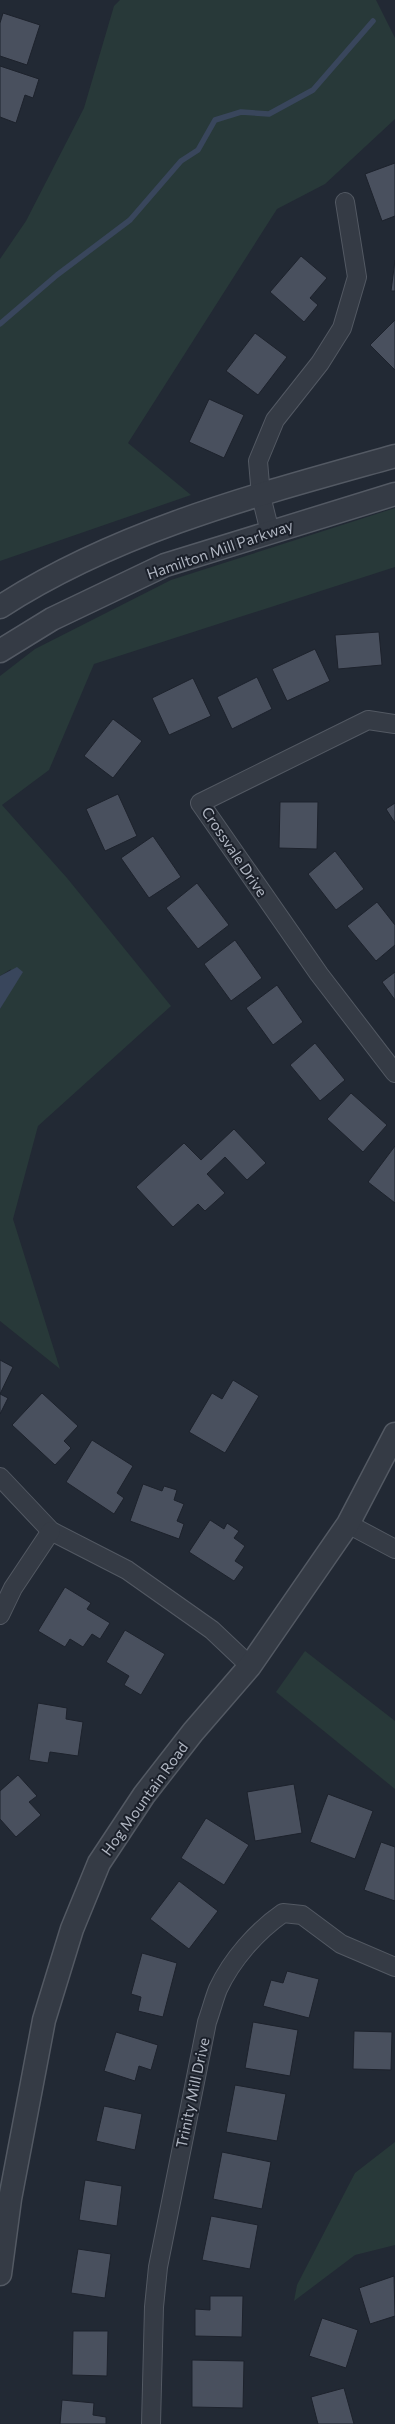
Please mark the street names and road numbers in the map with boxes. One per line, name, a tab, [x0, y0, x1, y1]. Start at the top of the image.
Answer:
street label: Hamilton Mill Parkway	[144, 515, 295, 583]
street label: Crossvale Drive	[198, 803, 272, 900]
street label: Hog Mountain Road	[97, 1738, 191, 1859]
street label: Trinity Mill Drive	[172, 2036, 213, 2150]

